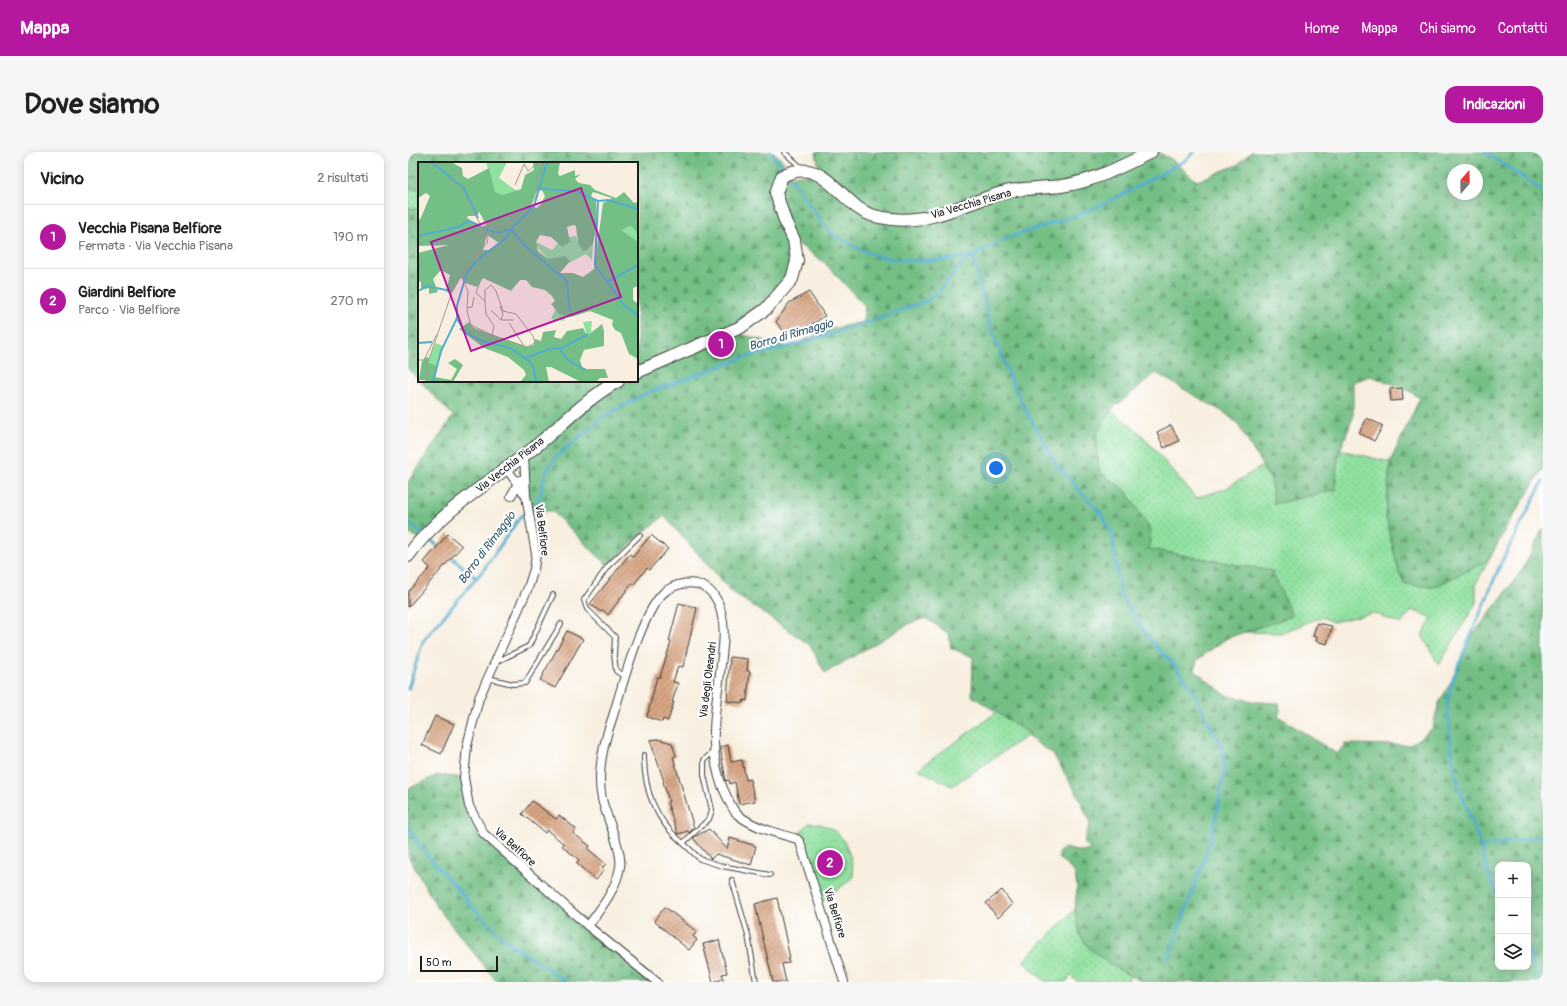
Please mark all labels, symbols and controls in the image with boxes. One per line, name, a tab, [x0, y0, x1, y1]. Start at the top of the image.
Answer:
text: Mappa	[20, 16, 69, 40]
text: Home	[1304, 20, 1339, 37]
text: Mappa	[1361, 20, 1398, 37]
text: Chi siamo	[1420, 20, 1476, 37]
text: Contatti	[1498, 20, 1547, 37]
button: Indicazioni	[1445, 86, 1543, 123]
text: Dove siamo	[24, 87, 160, 122]
inset map	[418, 162, 638, 382]
north arrow	[1447, 164, 1483, 200]
text: Vicino	[40, 168, 84, 189]
text: 2 risultati	[317, 170, 368, 186]
street label: Via Vecchia Pisana	[929, 186, 1013, 222]
text: Vecchia Pisana Belfiore	[78, 219, 221, 238]
text: 1	[50, 229, 56, 245]
text: 190 m	[333, 229, 368, 245]
text: Fermata · Via Vecchia Pisana	[78, 238, 233, 254]
text: Giardini Belfiore	[78, 283, 176, 302]
text: 2	[49, 293, 57, 309]
text: 270 m	[331, 293, 368, 309]
text: Parco · Via Belfiore	[78, 302, 180, 318]
water label: Borro di Rimaggio	[747, 315, 836, 354]
pin: 1	[708, 329, 734, 359]
street label: Via Vecchia Pisana	[473, 434, 547, 496]
your location	[986, 458, 1006, 478]
street label: Via Belfiore	[532, 504, 552, 557]
water label: Borro di Rimaggio	[455, 508, 520, 587]
street label: Via degli Oleandri	[697, 641, 719, 719]
street label: Via Belfiore	[491, 825, 539, 870]
pin: 2	[817, 848, 843, 878]
map controls	[1495, 862, 1531, 970]
button: +	[1495, 862, 1531, 898]
street label: Via Belfiore	[821, 886, 849, 940]
button: −	[1495, 898, 1531, 934]
button: layers	[1495, 934, 1531, 970]
scale bar	[420, 954, 498, 973]
text: 50 m	[426, 956, 452, 969]

